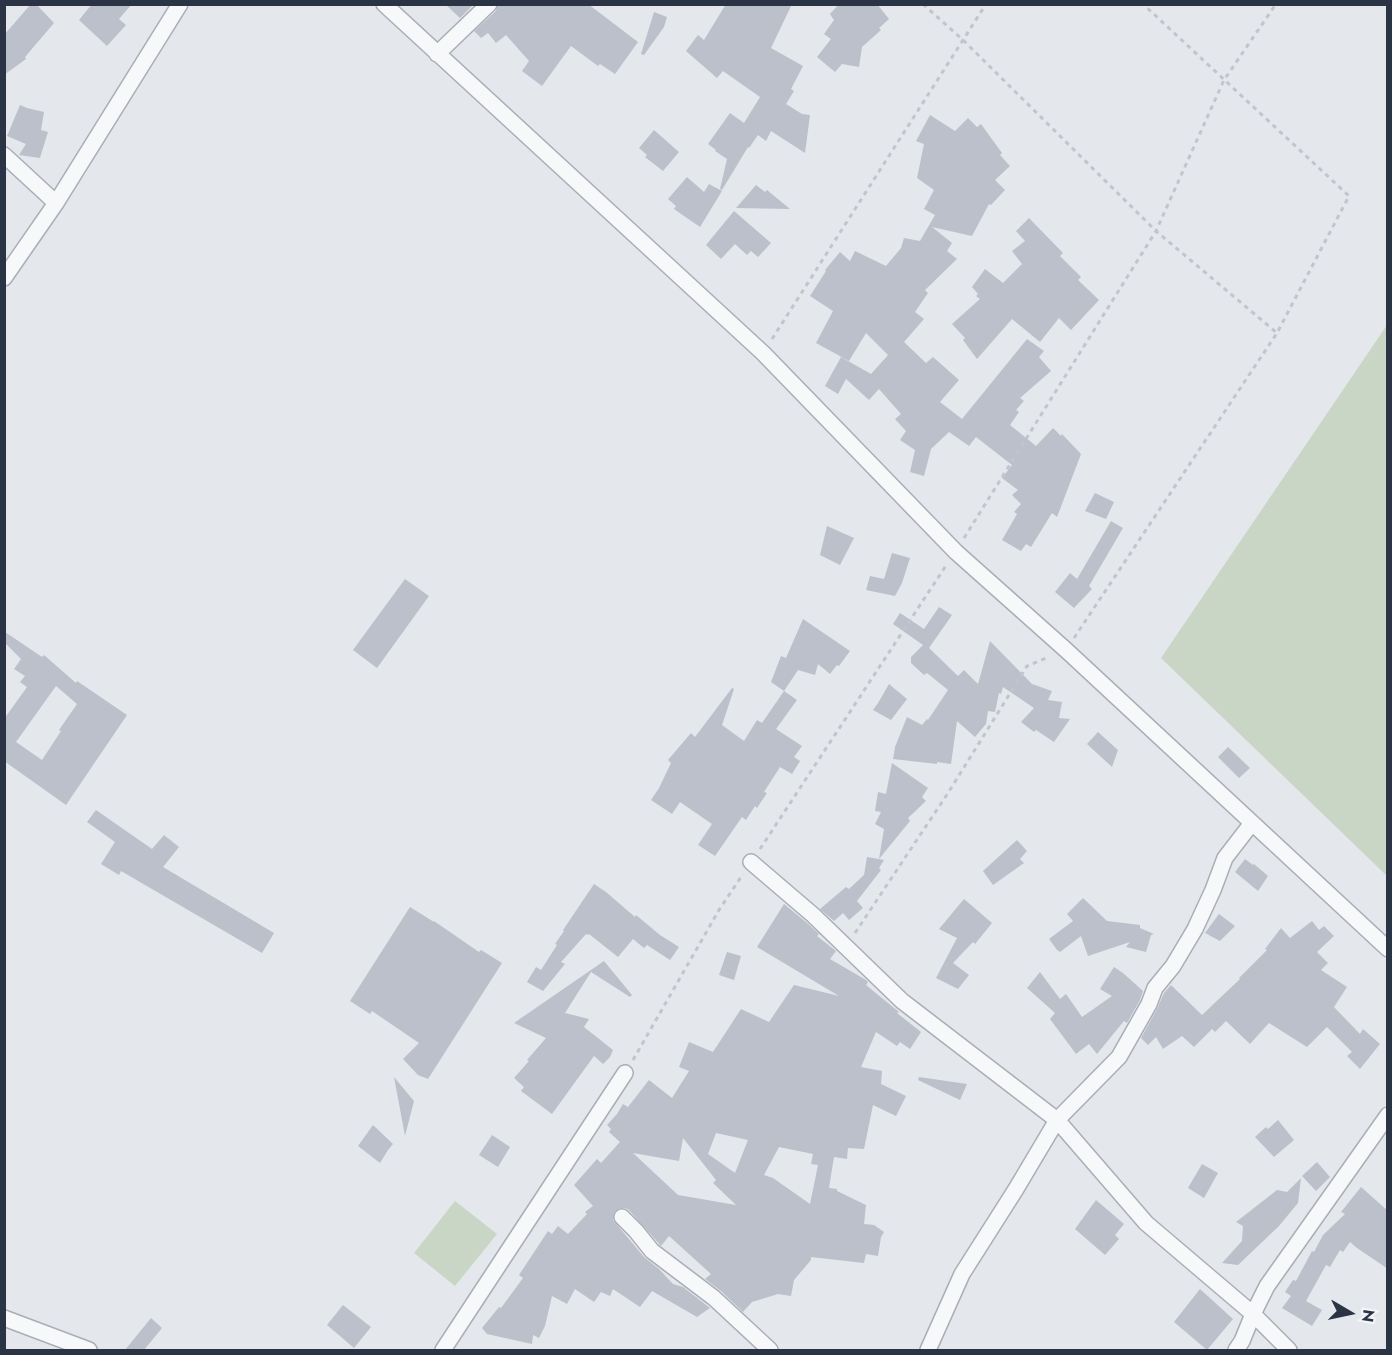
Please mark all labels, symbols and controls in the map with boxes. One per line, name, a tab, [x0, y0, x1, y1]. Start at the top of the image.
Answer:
north arrow	[1320, 1283, 1380, 1343]
text: N	[1356, 1308, 1381, 1324]

